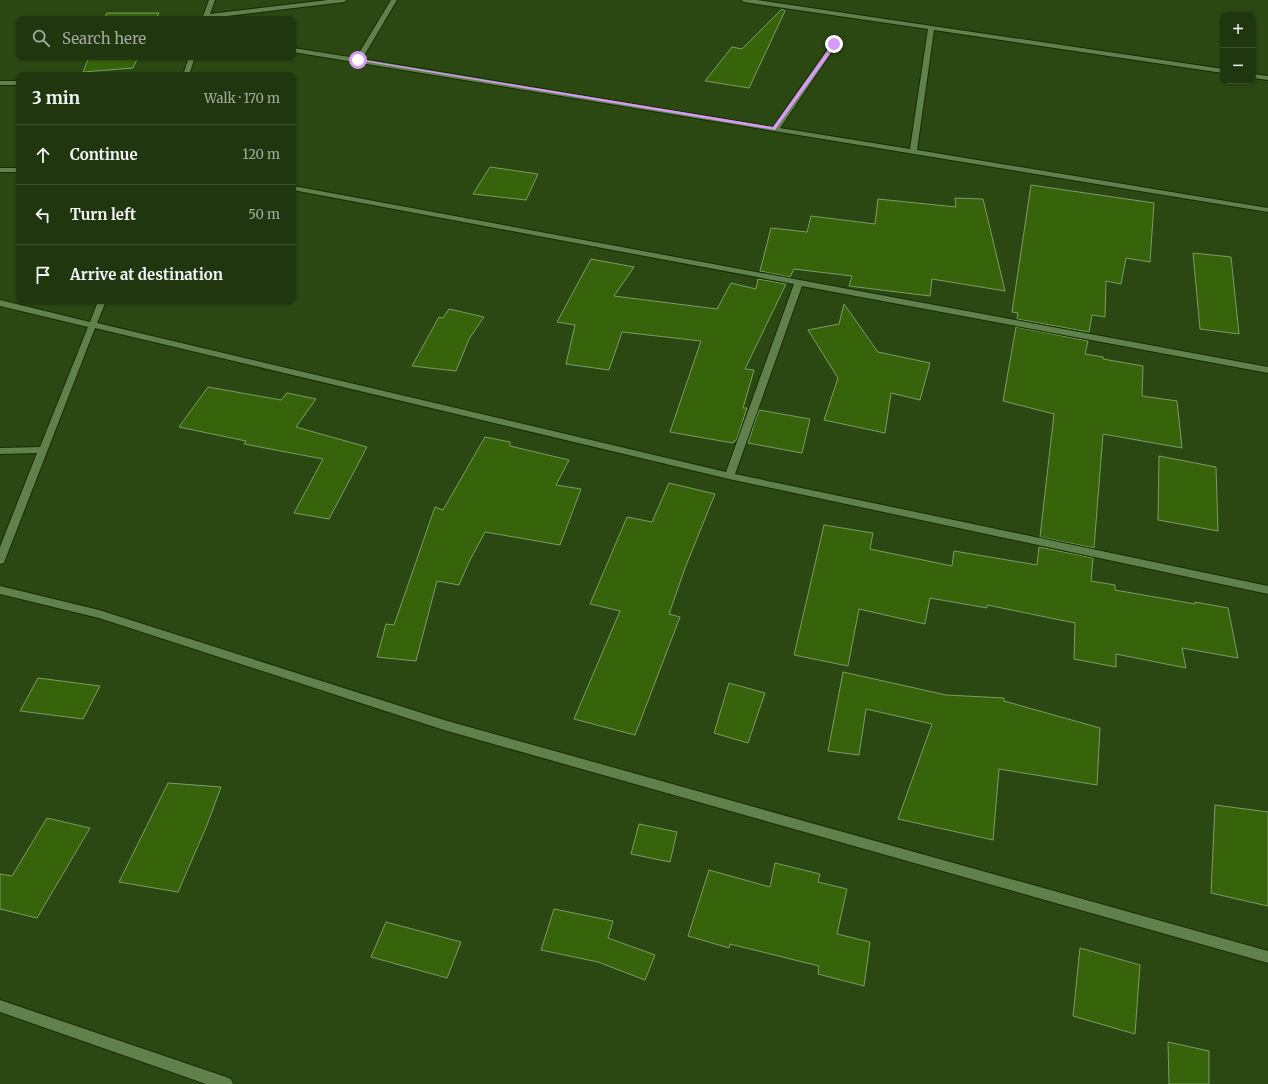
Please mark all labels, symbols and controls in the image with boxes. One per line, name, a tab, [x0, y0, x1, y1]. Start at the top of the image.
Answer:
map controls	[1220, 12, 1256, 84]
button: +	[1220, 12, 1256, 48]
search box	[16, 16, 296, 60]
icon: search	[30, 27, 52, 49]
text: Search here	[62, 29, 146, 48]
route end	[825, 35, 843, 53]
button: −	[1220, 48, 1256, 84]
route start	[349, 51, 367, 69]
text: 3 min	[32, 87, 80, 109]
text: Walk · 170 m	[204, 90, 280, 107]
icon: ahead	[32, 144, 54, 166]
text: Continue	[70, 145, 138, 164]
text: 120 m	[242, 146, 280, 163]
icon: left	[32, 204, 54, 226]
text: Turn left	[70, 205, 136, 224]
text: 50 m	[248, 206, 280, 223]
icon: arrive	[32, 264, 54, 286]
text: Arrive at destination	[70, 265, 223, 284]

